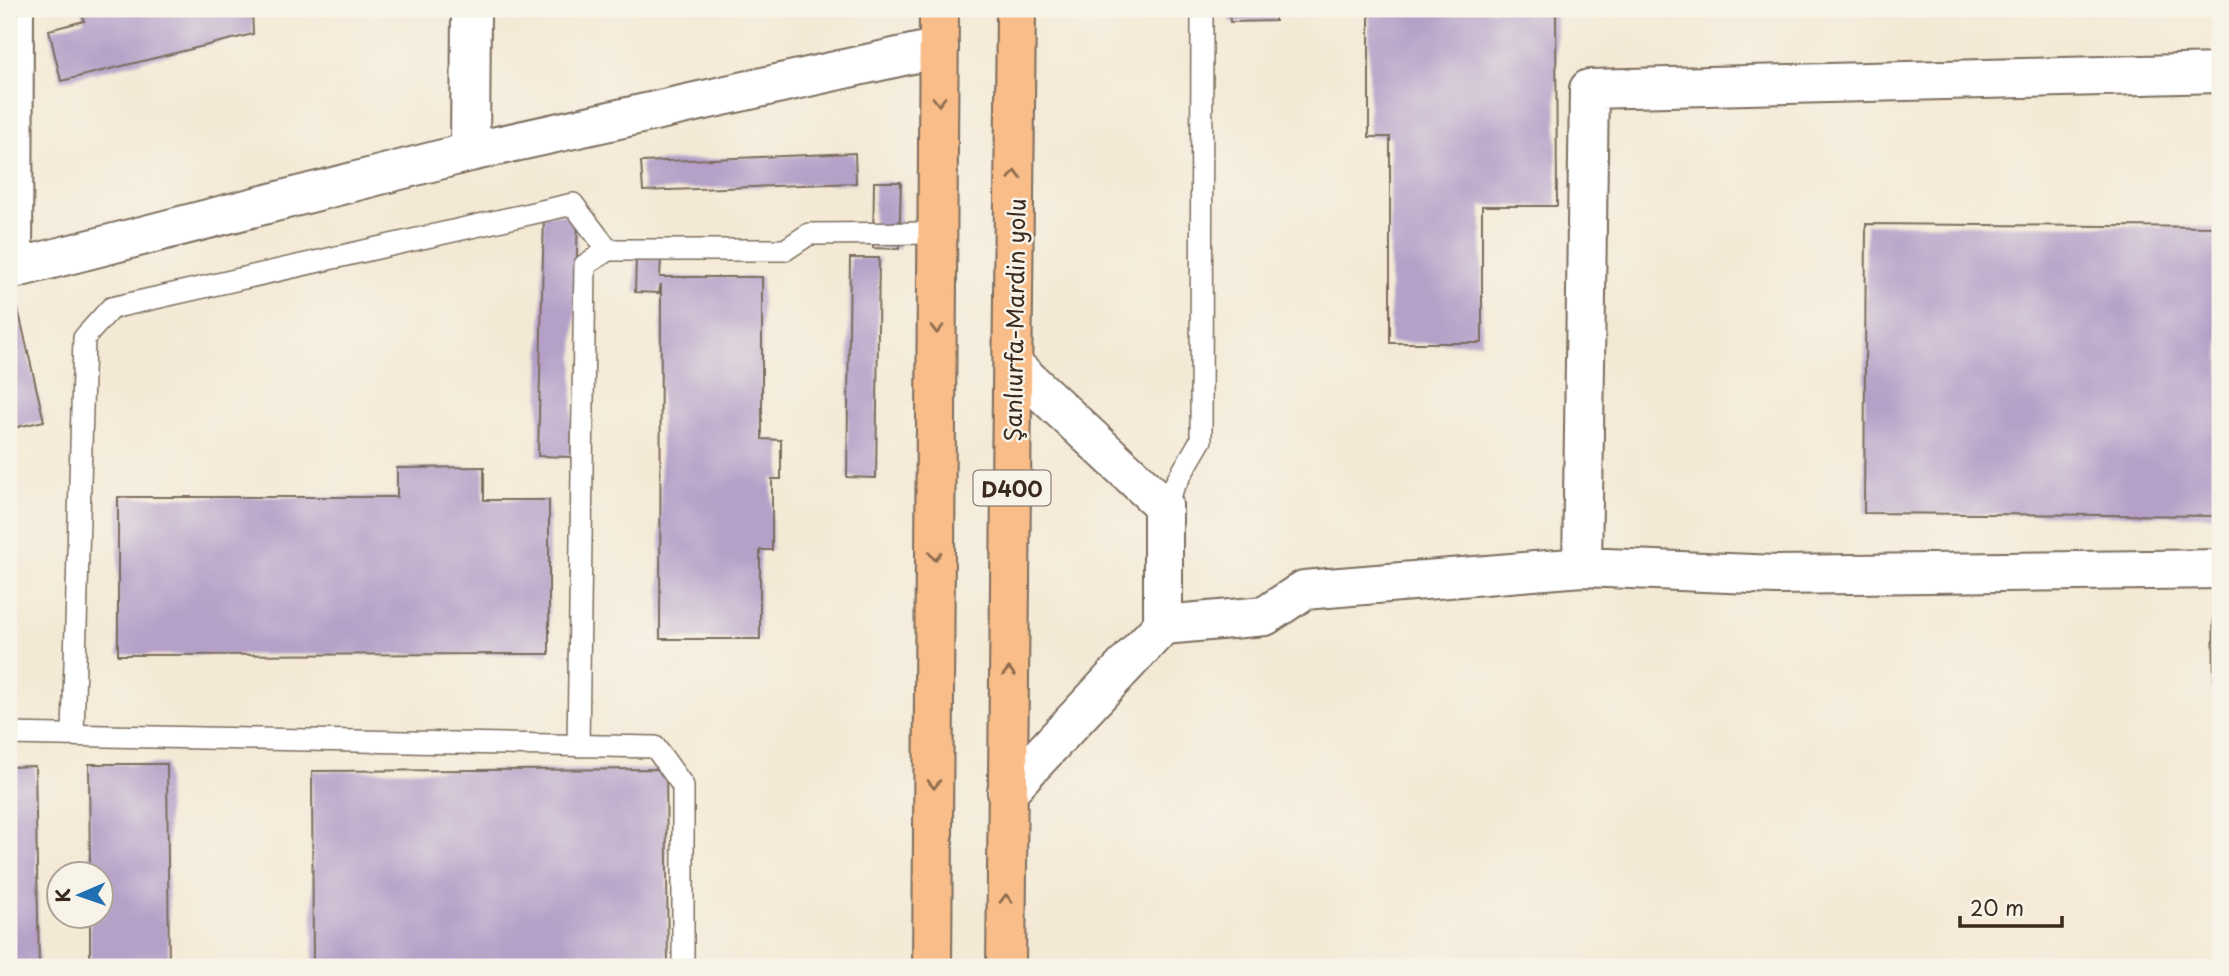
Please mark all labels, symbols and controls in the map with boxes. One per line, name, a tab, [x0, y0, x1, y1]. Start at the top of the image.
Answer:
one-way arrow	[931, 97, 947, 107]
one-way arrow	[1007, 169, 1023, 179]
street label: Şanlıurfa-Mardin yolu	[994, 198, 1034, 442]
one-way arrow	[929, 324, 945, 335]
road number: D400	[974, 470, 1050, 505]
one-way arrow	[927, 552, 943, 562]
one-way arrow	[1001, 666, 1017, 676]
one-way arrow	[926, 779, 942, 790]
north arrow	[46, 860, 116, 930]
scale bar	[1960, 885, 2061, 929]
text: K	[48, 888, 76, 903]
text: 20 m	[1970, 891, 2024, 923]
one-way arrow	[998, 893, 1014, 904]

